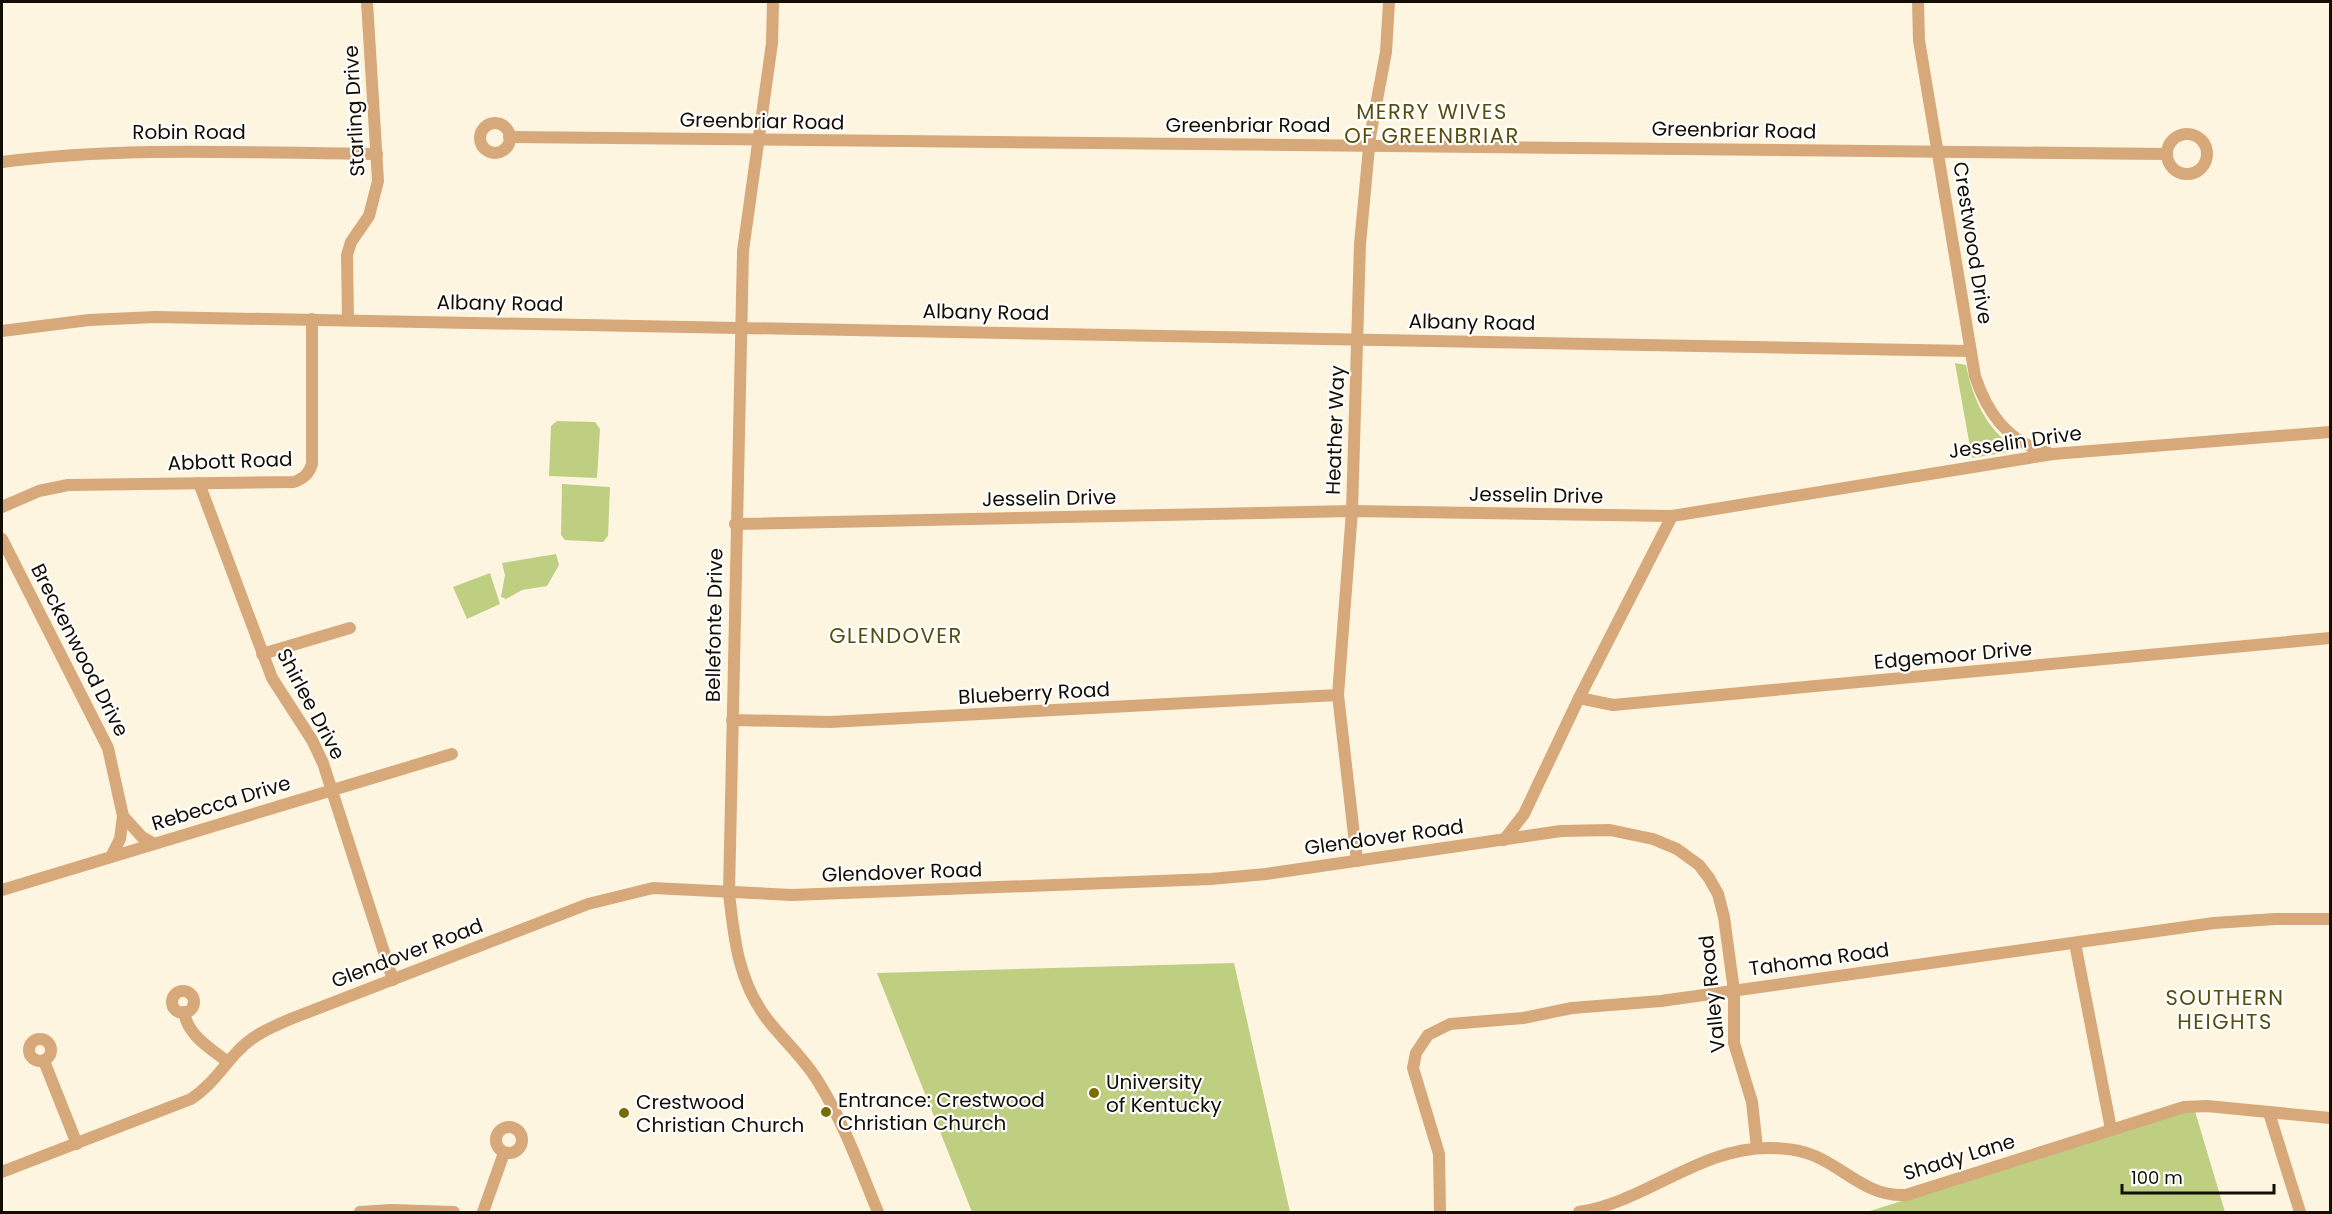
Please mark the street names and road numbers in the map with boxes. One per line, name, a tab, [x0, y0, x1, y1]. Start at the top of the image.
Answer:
street label: Starling Drive	[337, 45, 371, 177]
street label: Greenbriar Road	[679, 106, 845, 136]
street label: Greenbriar Road	[1166, 111, 1330, 139]
street label: Greenbriar Road	[1651, 115, 1817, 145]
street label: Robin Road	[132, 118, 246, 146]
street label: Crestwood Drive	[1946, 160, 2000, 326]
street label: Albany Road	[436, 288, 564, 318]
street label: Albany Road	[922, 297, 1050, 327]
street label: Albany Road	[1408, 307, 1536, 337]
street label: Heather Way	[1319, 365, 1351, 495]
street label: Jesselin Drive	[1947, 419, 2083, 465]
street label: Abbott Road	[167, 445, 293, 477]
street label: Jesselin Drive	[1469, 480, 1603, 510]
street label: Jesselin Drive	[982, 483, 1116, 513]
street label: Bellefonte Drive	[699, 548, 729, 702]
street label: Breckenwood Drive	[24, 559, 136, 741]
street label: Edgemoor Drive	[1873, 634, 2033, 676]
street label: Shirlee Drive	[270, 644, 352, 764]
street label: Blueberry Road	[957, 675, 1111, 711]
street label: Rebecca Drive	[148, 769, 294, 837]
street label: Glendover Road	[1303, 812, 1465, 862]
street label: Glendover Road	[821, 855, 983, 889]
street label: Glendover Road	[327, 911, 487, 995]
street label: Valley Road	[1692, 934, 1732, 1054]
street label: Tahoma Road	[1747, 935, 1891, 983]
street label: Shady Lane	[1900, 1127, 2018, 1187]

